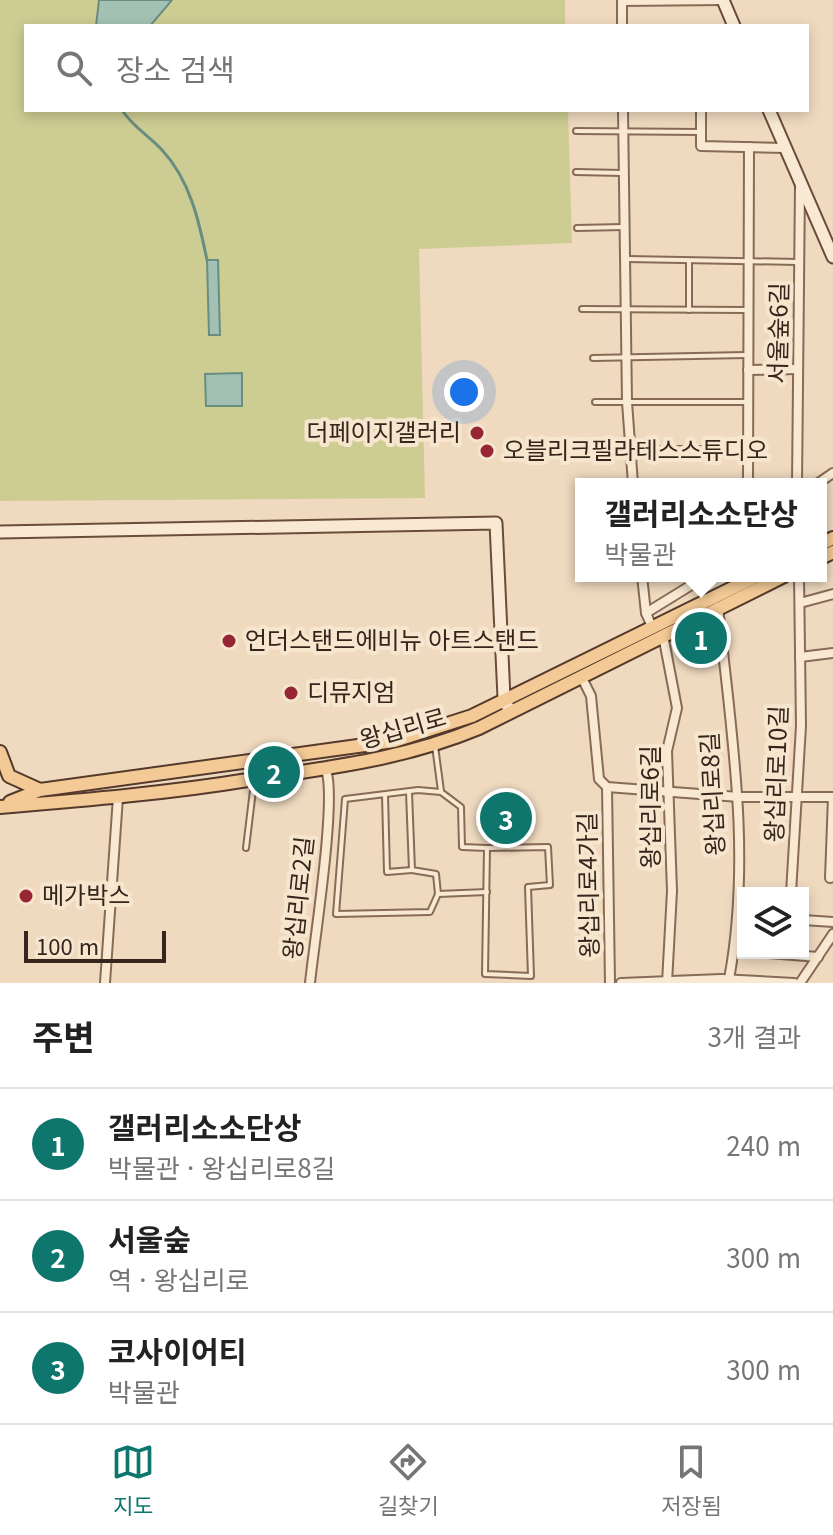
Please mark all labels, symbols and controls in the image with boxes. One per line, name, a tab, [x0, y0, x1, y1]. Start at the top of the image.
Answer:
search box	[24, 24, 809, 112]
icon: search	[52, 46, 96, 90]
text: 장소 검색	[116, 46, 235, 90]
street label: 서울숲6길	[758, 282, 795, 384]
your location	[444, 372, 484, 412]
place label: 더페이지갤러리	[306, 413, 461, 448]
marker: 더페이지갤러리	[468, 424, 486, 442]
place label: 오블리크필라테스스튜디오	[503, 431, 768, 466]
marker: 오블리크필라테스스튜디오	[478, 442, 496, 460]
popup	[575, 478, 827, 582]
text: 갤러리소소단상	[604, 490, 798, 534]
text: 박물관	[604, 534, 676, 571]
pin: 1	[675, 608, 727, 668]
place label: 언더스탠드에비뉴 아트스탠드	[245, 621, 539, 656]
marker: 언더스탠드에비뉴 아트스탠드	[220, 632, 238, 650]
place label: 디뮤지엄	[307, 673, 395, 708]
marker: 디뮤지엄	[282, 684, 300, 702]
street label: 왕십리로	[355, 698, 450, 756]
street label: 왕십리로10길	[755, 705, 794, 843]
street label: 왕십리로8길	[690, 731, 731, 857]
pin: 2	[248, 742, 300, 802]
street label: 왕십리로6길	[631, 745, 666, 869]
pin: 3	[480, 788, 532, 848]
street label: 왕십리로4가길	[568, 812, 605, 958]
street label: 왕십리로2길	[273, 834, 320, 961]
place label: 메가박스	[42, 876, 130, 911]
marker: 메가박스	[17, 887, 35, 905]
map controls	[737, 887, 809, 959]
button: layers	[737, 887, 809, 959]
scale bar	[24, 927, 166, 963]
text: 100 m	[36, 929, 99, 961]
text: 주변	[32, 1011, 95, 1060]
text: 3개 결과	[708, 1017, 801, 1054]
text: 갤러리소소단상	[108, 1104, 301, 1148]
text: 1	[50, 1126, 66, 1163]
text: 240 m	[726, 1126, 801, 1163]
text: 박물관 · 왕십리로8길	[108, 1148, 336, 1185]
text: 서울숲	[108, 1216, 191, 1260]
text: 2	[50, 1238, 66, 1275]
text: 300 m	[726, 1238, 801, 1275]
text: 역 · 왕십리로	[108, 1260, 249, 1297]
text: 코사이어티	[108, 1328, 246, 1372]
text: 3	[50, 1350, 66, 1387]
text: 300 m	[726, 1350, 801, 1387]
text: 박물관	[108, 1372, 180, 1409]
tab: 지도	[111, 1440, 155, 1520]
tab: 길찾기	[378, 1440, 438, 1520]
tab: 저장됨	[661, 1440, 722, 1520]

